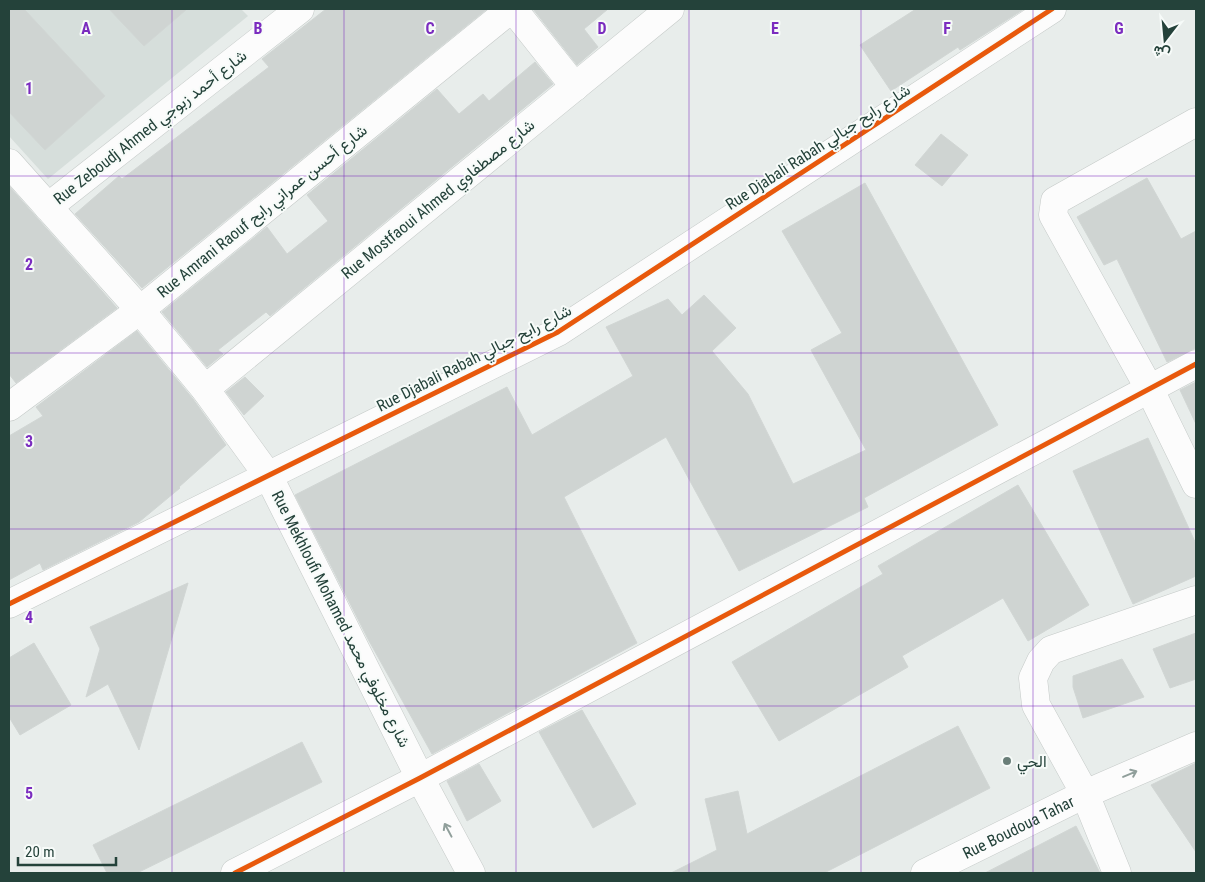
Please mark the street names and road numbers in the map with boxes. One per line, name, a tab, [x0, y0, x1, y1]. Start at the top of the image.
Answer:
street label: Rue Zeboudj Ahmed شارع أحمد زبوجي	[50, 46, 253, 211]
street label: Rue Djabali Rabah شارع رابح جبالي	[722, 80, 916, 217]
street label: Rue Mostfaoui Ahmed شارع مصطفاوي	[338, 115, 541, 286]
street label: Rue Amrani Raouf شارع أحسن عمراني رابح	[153, 120, 373, 305]
street label: Rue Djabali Rabah شارع رابح جبالي	[373, 300, 576, 419]
street label: Rue Mekhloufi Mohamed شارع مخلوفي محمد	[264, 487, 414, 752]
street label: Rue Boudoua Tahar	[959, 791, 1077, 862]

